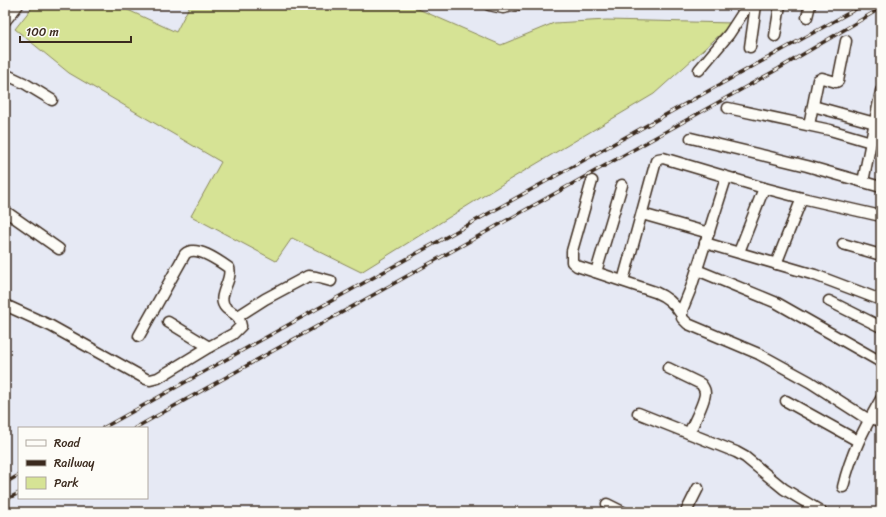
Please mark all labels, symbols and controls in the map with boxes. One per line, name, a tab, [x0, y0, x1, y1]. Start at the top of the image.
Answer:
scale bar	[20, 18, 131, 44]
text: 100 m	[26, 21, 59, 43]
legend	[18, 427, 148, 499]
text: Road	[54, 432, 81, 454]
text: Railway	[54, 452, 95, 474]
text: Park	[54, 472, 79, 494]

